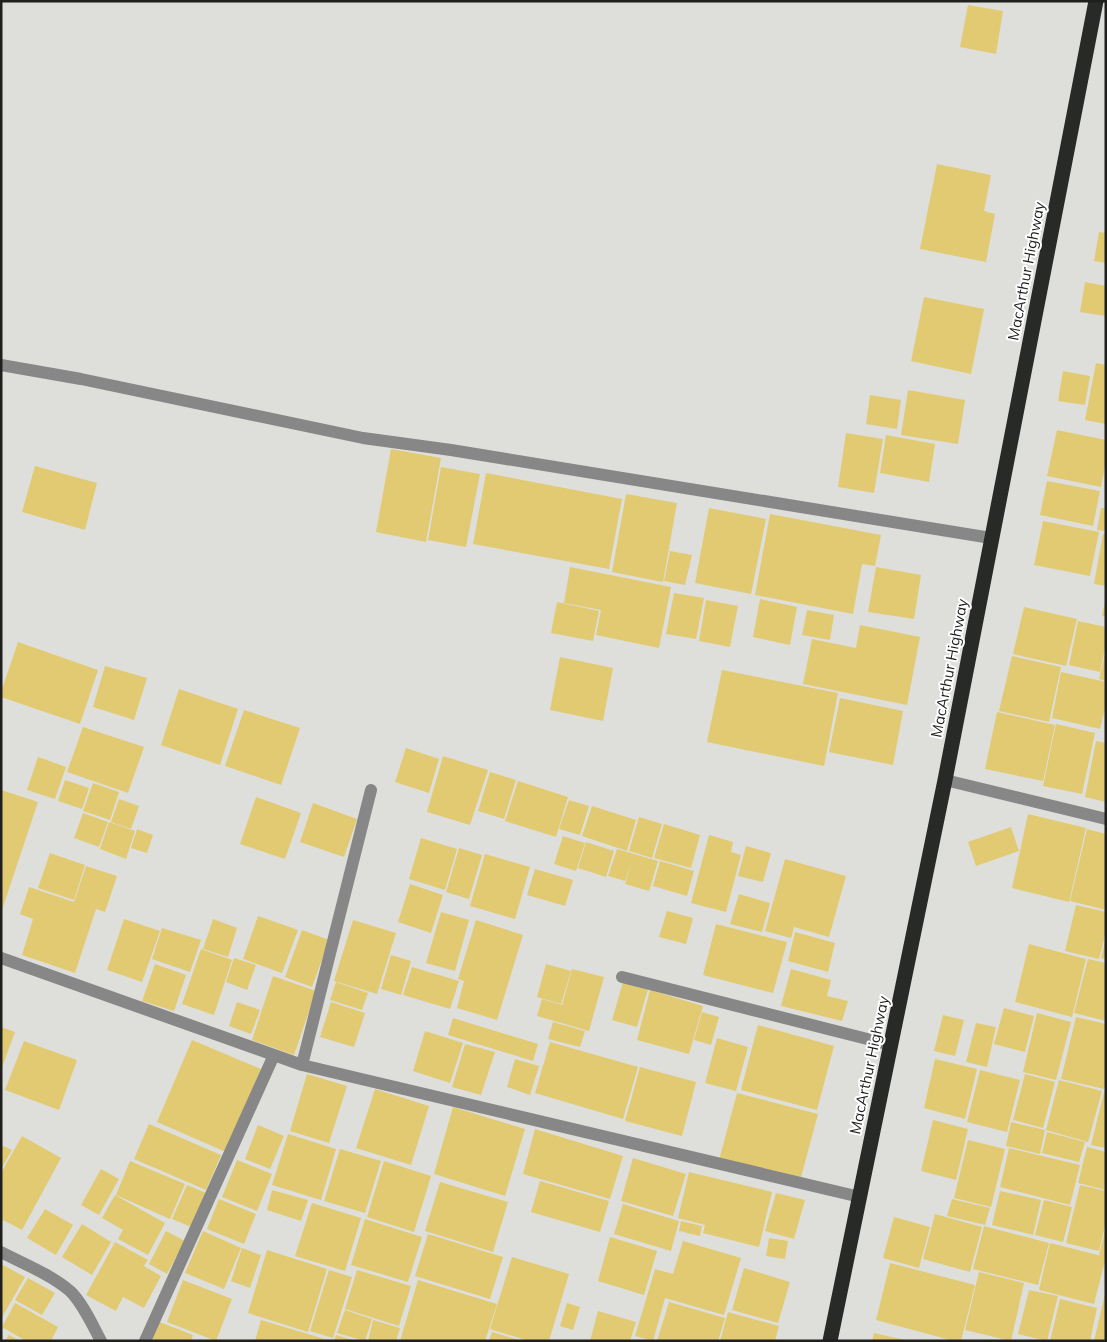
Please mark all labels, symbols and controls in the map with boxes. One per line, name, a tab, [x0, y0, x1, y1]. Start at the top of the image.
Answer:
street label: MacArthur Highway	[1003, 200, 1049, 342]
street label: MacArthur Highway	[926, 597, 972, 739]
street label: MacArthur Highway	[845, 994, 893, 1136]

